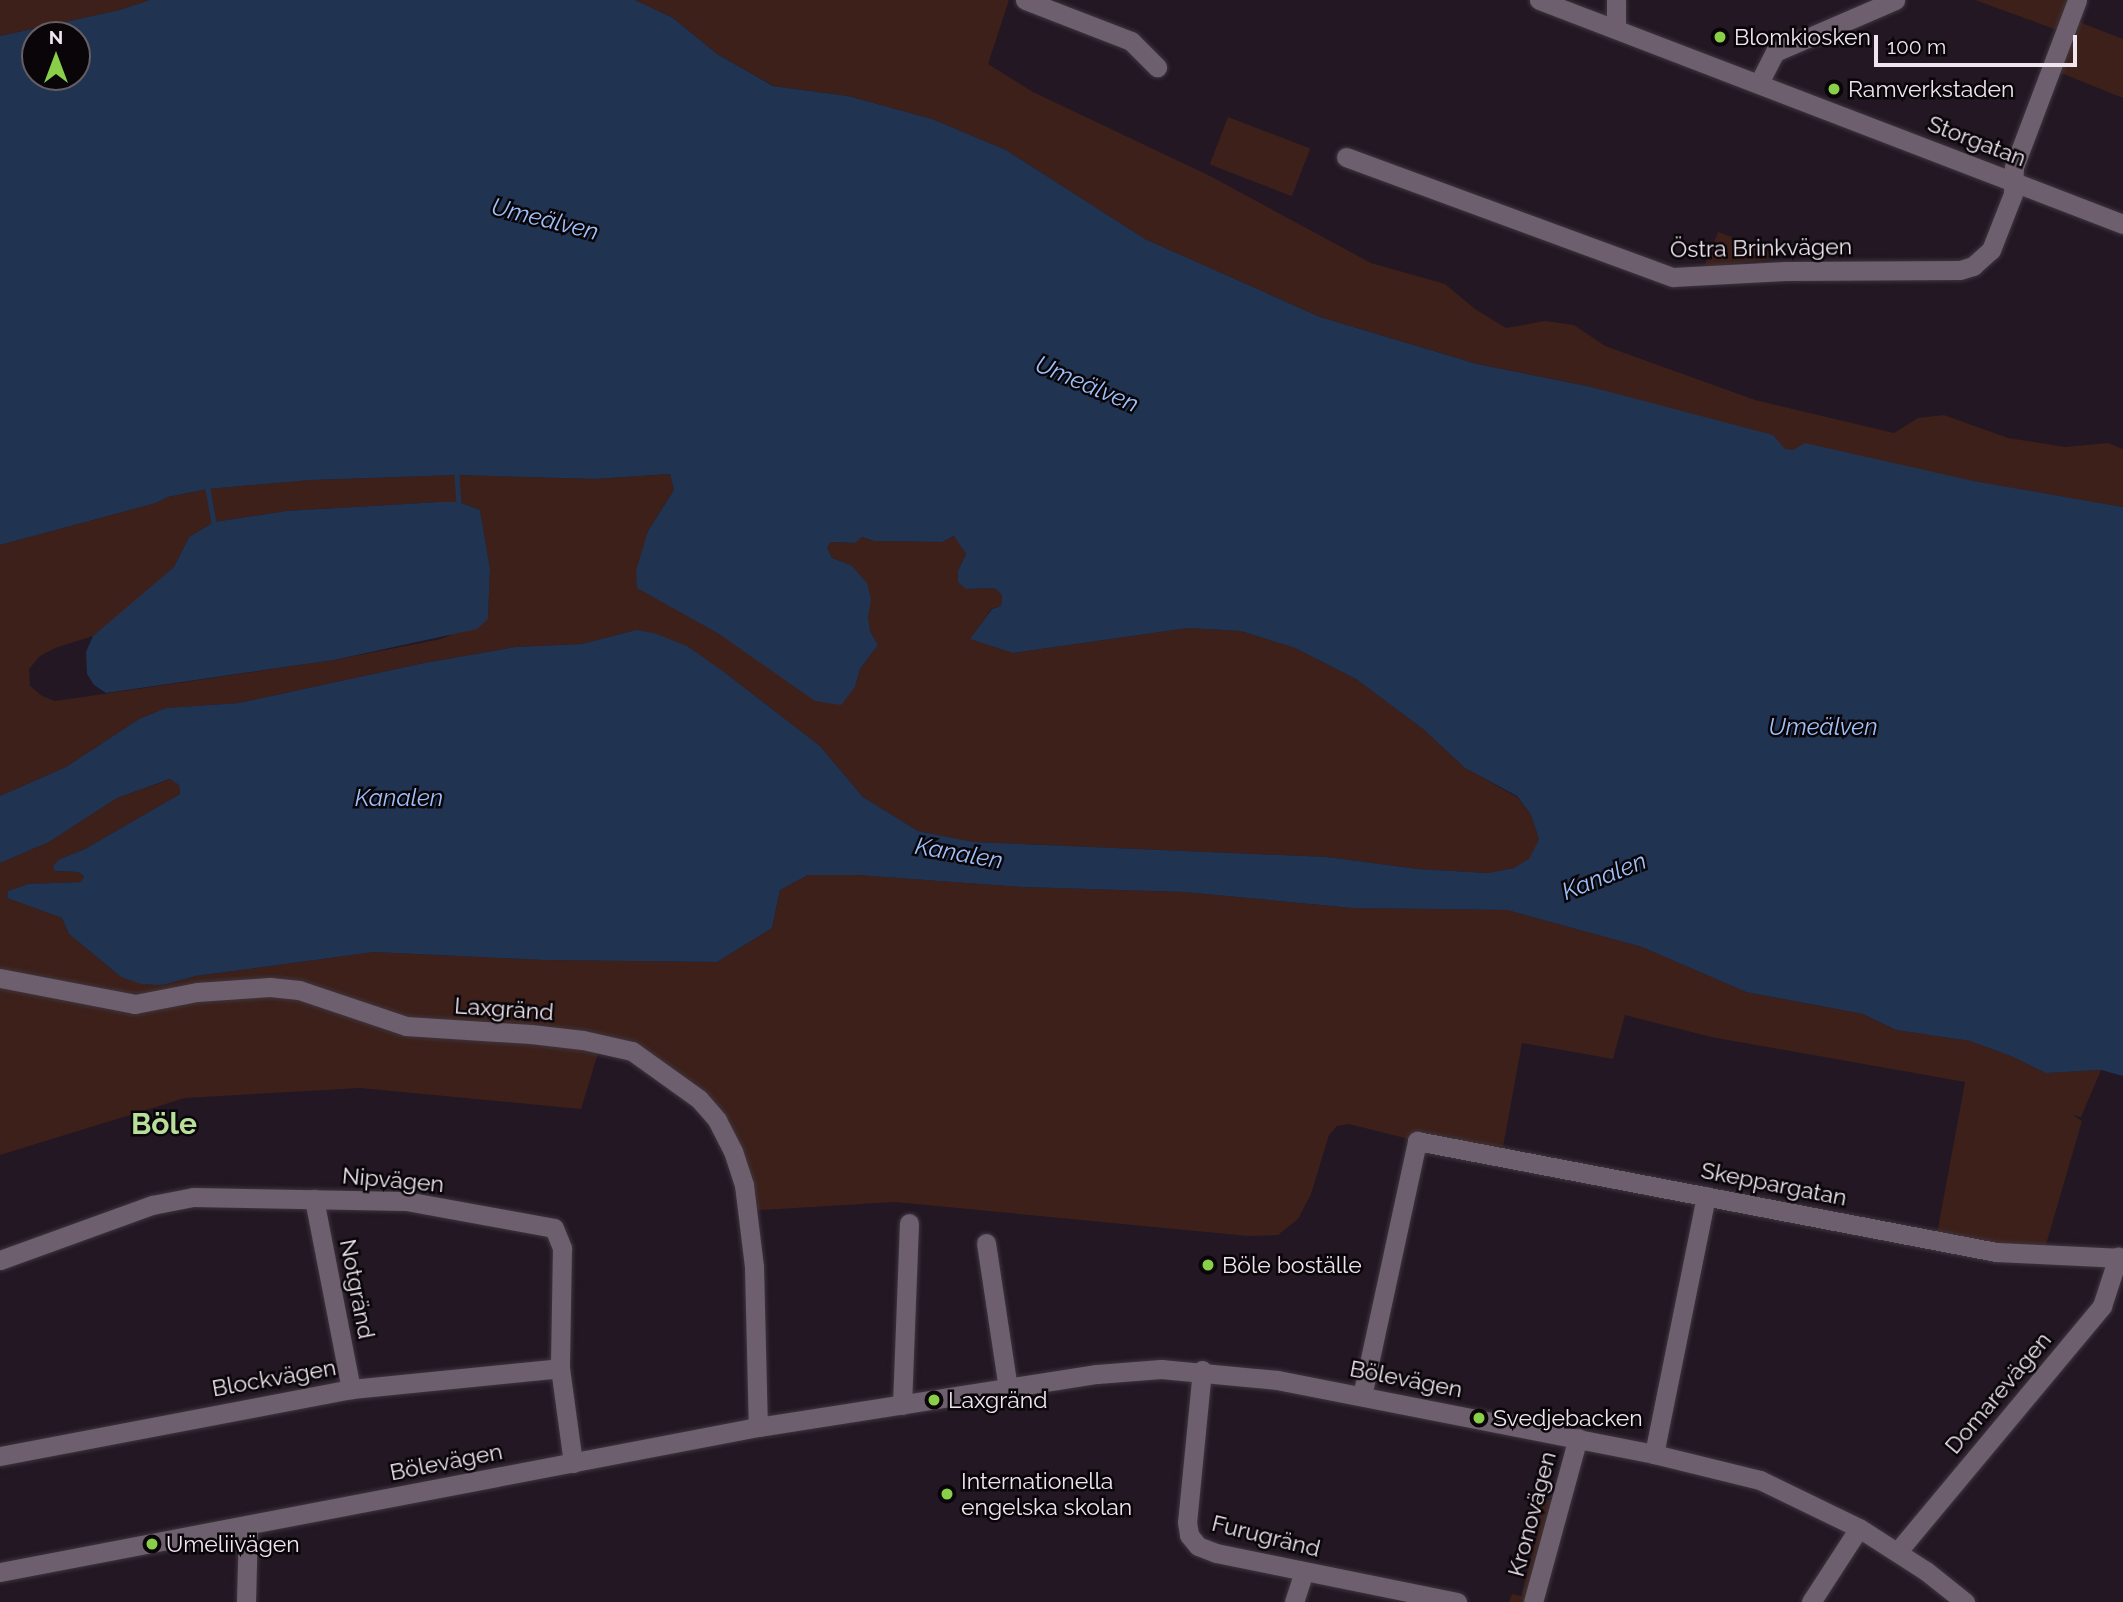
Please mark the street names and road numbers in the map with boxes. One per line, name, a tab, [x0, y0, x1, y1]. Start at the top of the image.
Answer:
street label: Storgatan	[1924, 110, 2030, 172]
street label: Östra Brinkvägen	[1670, 233, 1852, 263]
street label: Laxgränd	[453, 992, 555, 1026]
street label: Skeppargatan	[1699, 1156, 1849, 1212]
street label: Nipvägen	[341, 1162, 445, 1198]
street label: Notgränd	[334, 1237, 380, 1341]
street label: Domarevägen	[1939, 1327, 2057, 1459]
street label: Blockvägen	[210, 1353, 338, 1403]
street label: Bölevägen	[1347, 1355, 1465, 1403]
street label: Bölevägen	[387, 1438, 505, 1486]
street label: Kronovägen	[1502, 1448, 1562, 1580]
street label: Furugränd	[1209, 1509, 1323, 1563]

